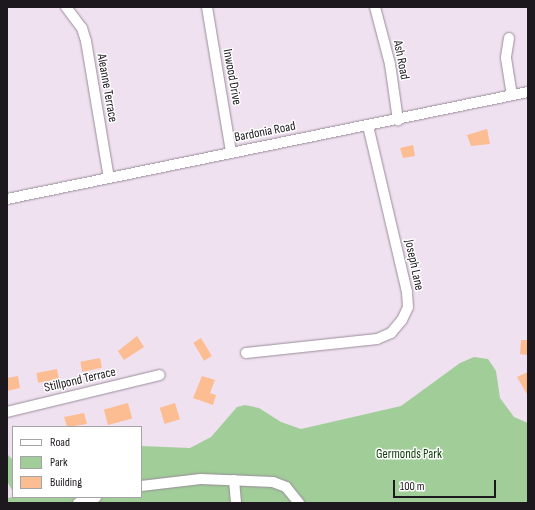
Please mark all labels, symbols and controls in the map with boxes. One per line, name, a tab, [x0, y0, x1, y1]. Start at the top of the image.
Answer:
street label: Ash Road	[390, 39, 412, 81]
street label: Inwood Drive	[219, 48, 245, 106]
street label: Aleanne Terrace	[93, 53, 121, 123]
street label: Bardonia Road	[233, 118, 297, 146]
street label: Joseph Lane	[401, 238, 427, 292]
street label: Stillpond Terrace	[43, 364, 117, 396]
legend	[12, 426, 142, 498]
text: Road	[50, 435, 70, 450]
park label: Germonds Park	[376, 446, 442, 462]
text: Park	[50, 455, 68, 470]
scale bar	[395, 472, 498, 498]
text: Building	[50, 475, 82, 490]
text: 100 m	[400, 479, 425, 494]

